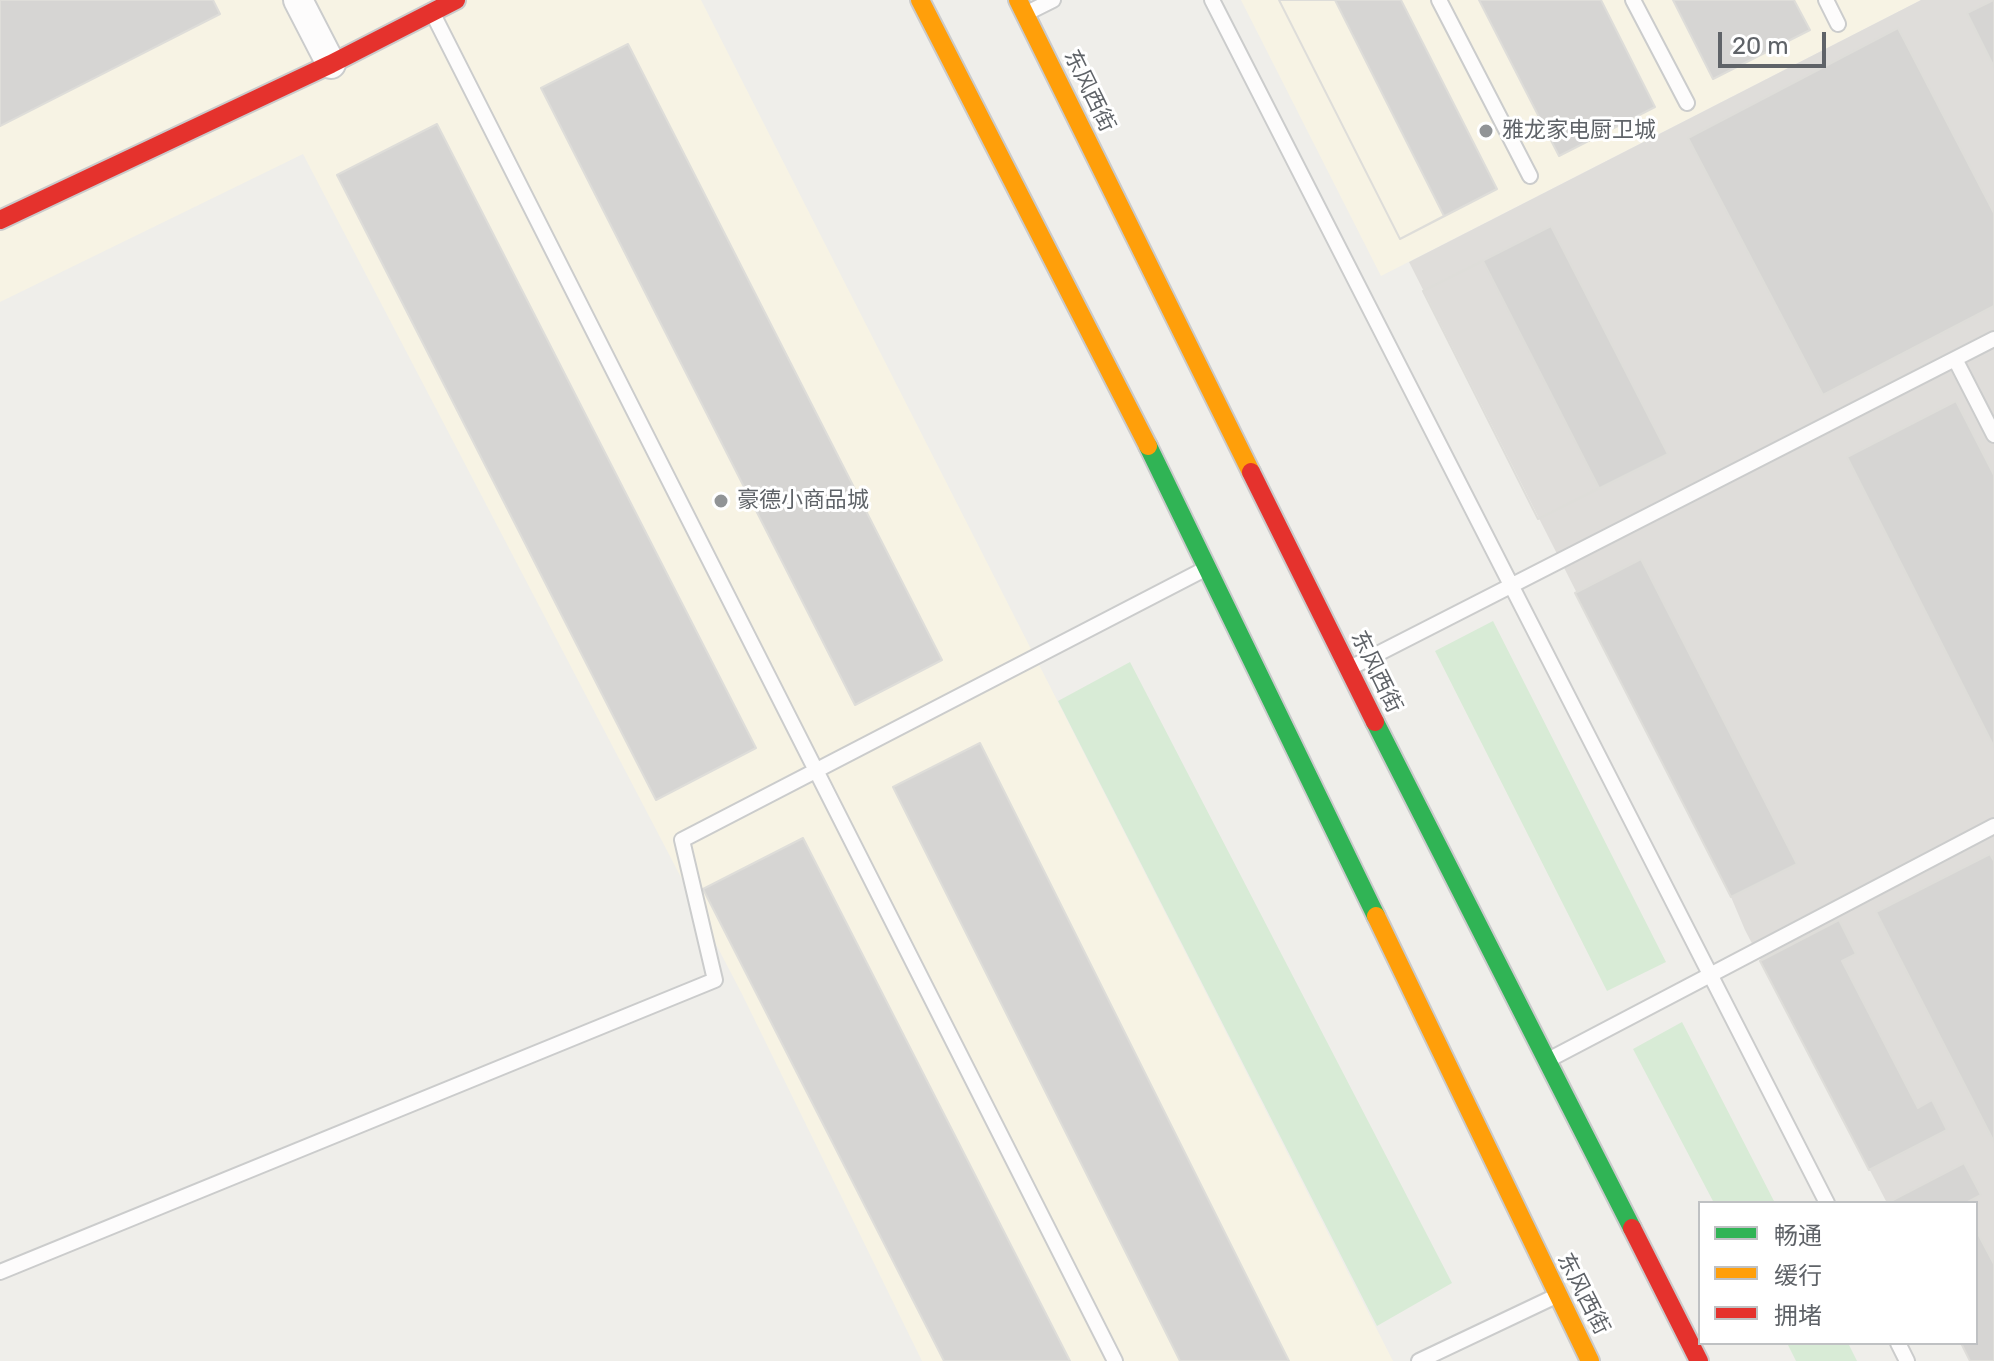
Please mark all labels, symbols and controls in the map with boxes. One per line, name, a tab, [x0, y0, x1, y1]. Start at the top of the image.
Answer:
scale bar	[1722, 16, 1830, 66]
text: 20 m	[1732, 32, 1789, 60]
street label: 东风西街	[1058, 46, 1120, 136]
place label: 雅龙家电厨卫城	[1502, 118, 1656, 144]
marker: 雅龙家电厨卫城	[1477, 122, 1495, 140]
place label: 豪德小商品城	[737, 488, 869, 514]
marker: 豪德小商品城	[712, 492, 730, 510]
street label: 东风西街	[1345, 627, 1407, 717]
legend	[1698, 1201, 1978, 1345]
text: 畅通	[1774, 1222, 1822, 1250]
street label: 东风西街	[1551, 1249, 1615, 1339]
text: 缓行	[1774, 1262, 1822, 1290]
text: 拥堵	[1774, 1302, 1822, 1330]

